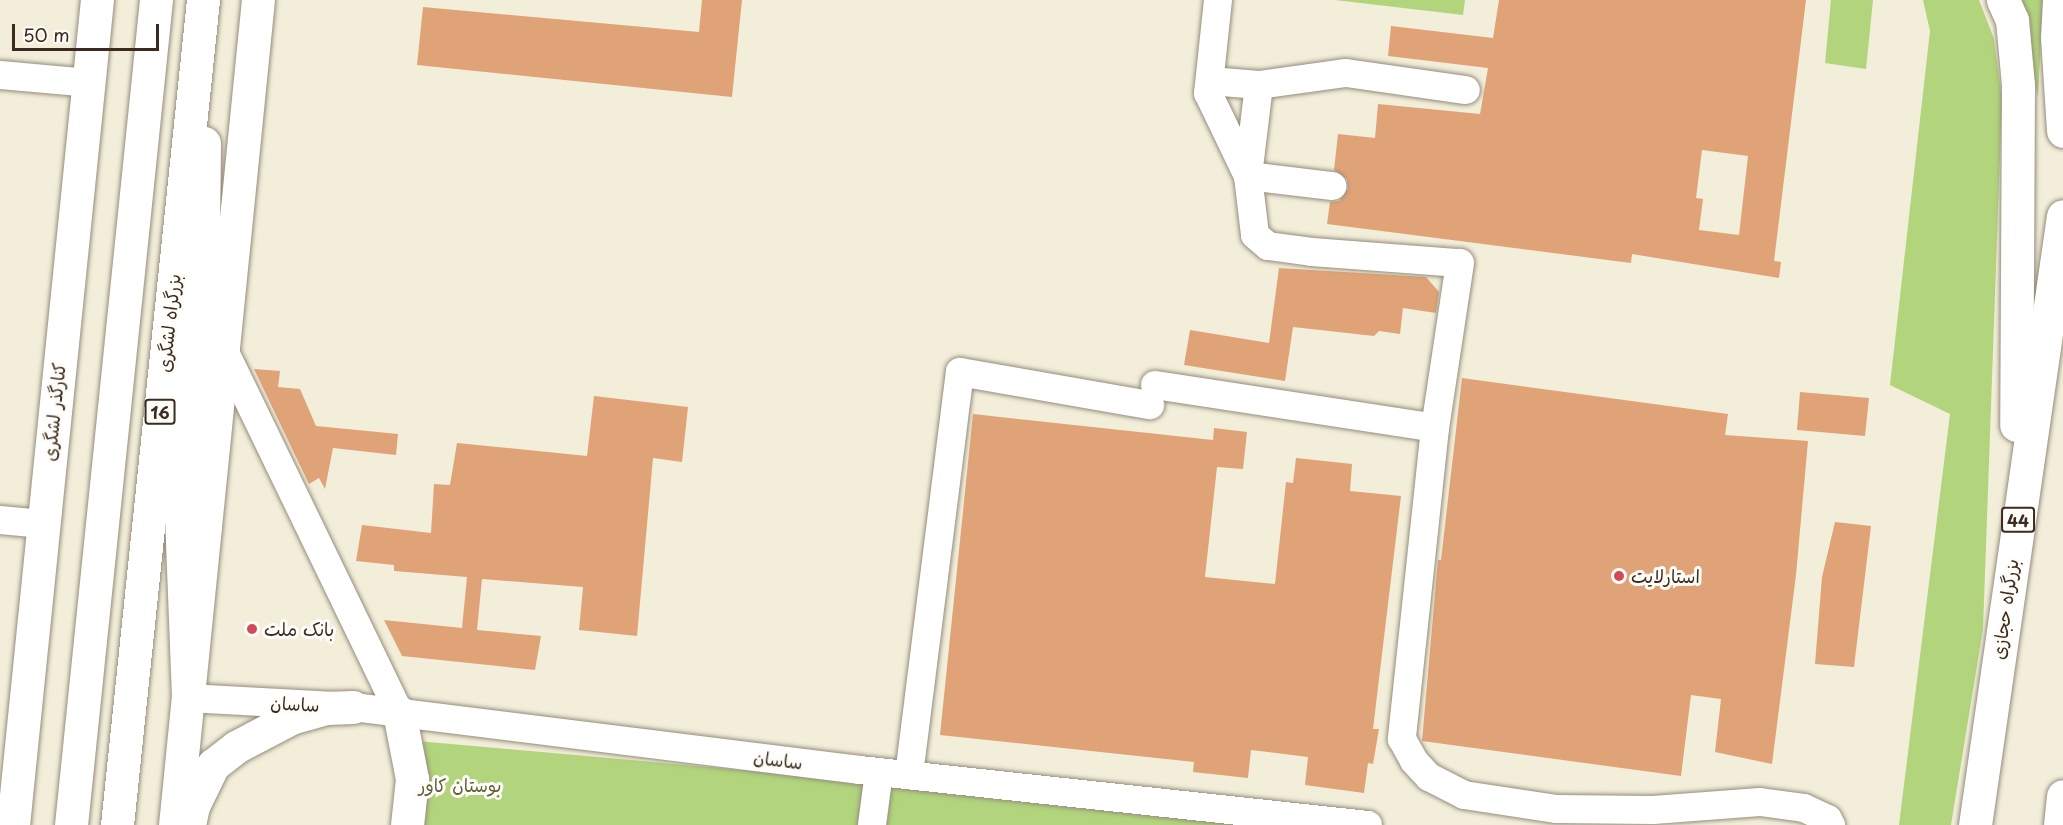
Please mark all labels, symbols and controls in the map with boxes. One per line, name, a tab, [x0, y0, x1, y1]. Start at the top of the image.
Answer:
scale bar	[15, 12, 162, 50]
text: 50 m	[23, 21, 70, 48]
street label: بزرگراه لشگری	[153, 273, 185, 373]
street label: کنارگذر لشگری	[38, 362, 70, 462]
road number: 16	[144, 399, 176, 425]
road number: 44	[2000, 507, 2036, 533]
street label: بزرگراه حجازی	[1987, 557, 2023, 661]
place label: استارلایت	[1631, 565, 1700, 587]
marker: استارلایت	[1612, 569, 1626, 583]
place label: بانک ملت	[264, 618, 334, 640]
marker: بانک ملت	[245, 622, 259, 636]
street label: ساسان	[270, 692, 320, 716]
street label: ساسان	[752, 746, 804, 774]
park label: بوستان کاور	[419, 774, 501, 796]

